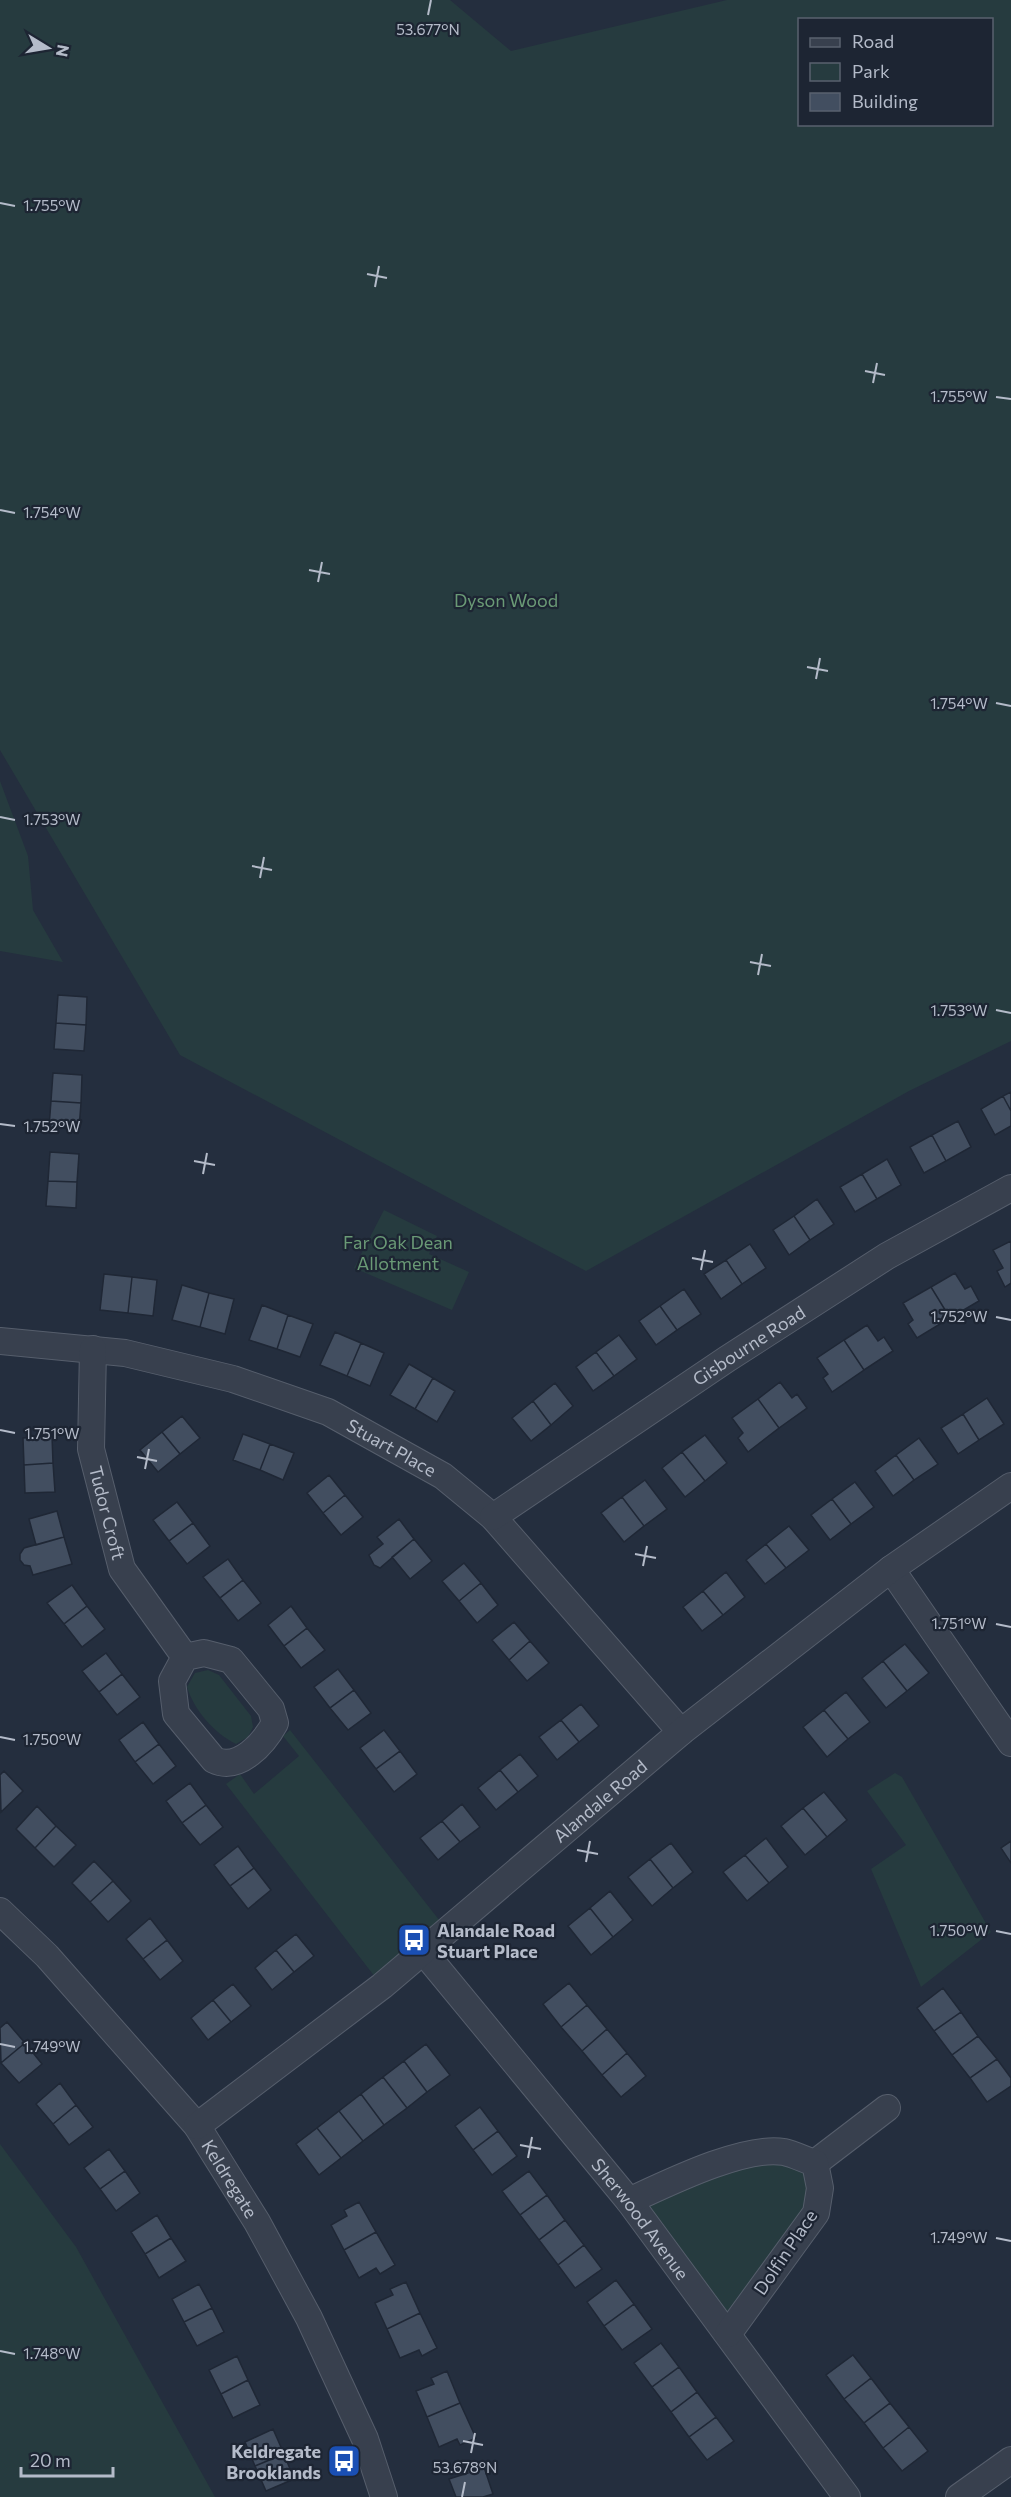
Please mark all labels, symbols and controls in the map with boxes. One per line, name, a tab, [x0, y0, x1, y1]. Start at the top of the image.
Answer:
north arrow	[18, 18, 78, 78]
legend	[798, 18, 993, 126]
text: 53.677°N	[396, 20, 460, 38]
text: Road	[852, 30, 894, 52]
text: N	[53, 43, 74, 59]
text: Park	[852, 60, 890, 82]
text: Building	[852, 90, 918, 112]
text: 1.755°W	[23, 196, 81, 214]
text: 1.755°W	[930, 387, 988, 405]
text: 1.754°W	[23, 503, 81, 521]
park label: Dyson Wood	[454, 589, 558, 611]
text: 1.754°W	[930, 694, 988, 712]
text: 1.753°W	[23, 810, 81, 828]
text: 1.753°W	[930, 1001, 988, 1019]
text: 1.752°W	[23, 1117, 81, 1135]
park label: Far Oak Dean Allotment	[343, 1231, 453, 1274]
street label: Gisbourne Road	[688, 1301, 809, 1390]
text: 1.752°W	[930, 1307, 988, 1325]
street label: Stuart Place	[343, 1414, 440, 1481]
text: 1.751°W	[24, 1424, 80, 1442]
street label: Tudor Croft	[85, 1464, 130, 1562]
text: 1.751°W	[931, 1614, 987, 1632]
text: 1.750°W	[23, 1730, 81, 1748]
street label: Alandale Road	[549, 1755, 651, 1847]
place label: Alandale Road Stuart Place	[437, 1919, 555, 1962]
text: 1.750°W	[930, 1921, 988, 1939]
bus stop icon: Alandale Road Stuart Place	[396, 1922, 432, 1958]
text: 1.749°W	[23, 2037, 81, 2055]
street label: Keldregate	[197, 2136, 263, 2222]
street label: Sherwood Avenue	[587, 2153, 694, 2284]
street label: Dolfin Place	[749, 2205, 821, 2299]
text: 1.749°W	[930, 2228, 988, 2246]
text: 1.748°W	[23, 2344, 81, 2362]
scale bar	[21, 2440, 112, 2478]
place label: Keldregate Brooklands	[226, 2440, 321, 2483]
bus stop icon: Keldregate Brooklands	[326, 2443, 362, 2479]
text: 20 m	[30, 2449, 71, 2471]
text: 53.678°N	[433, 2458, 497, 2476]

